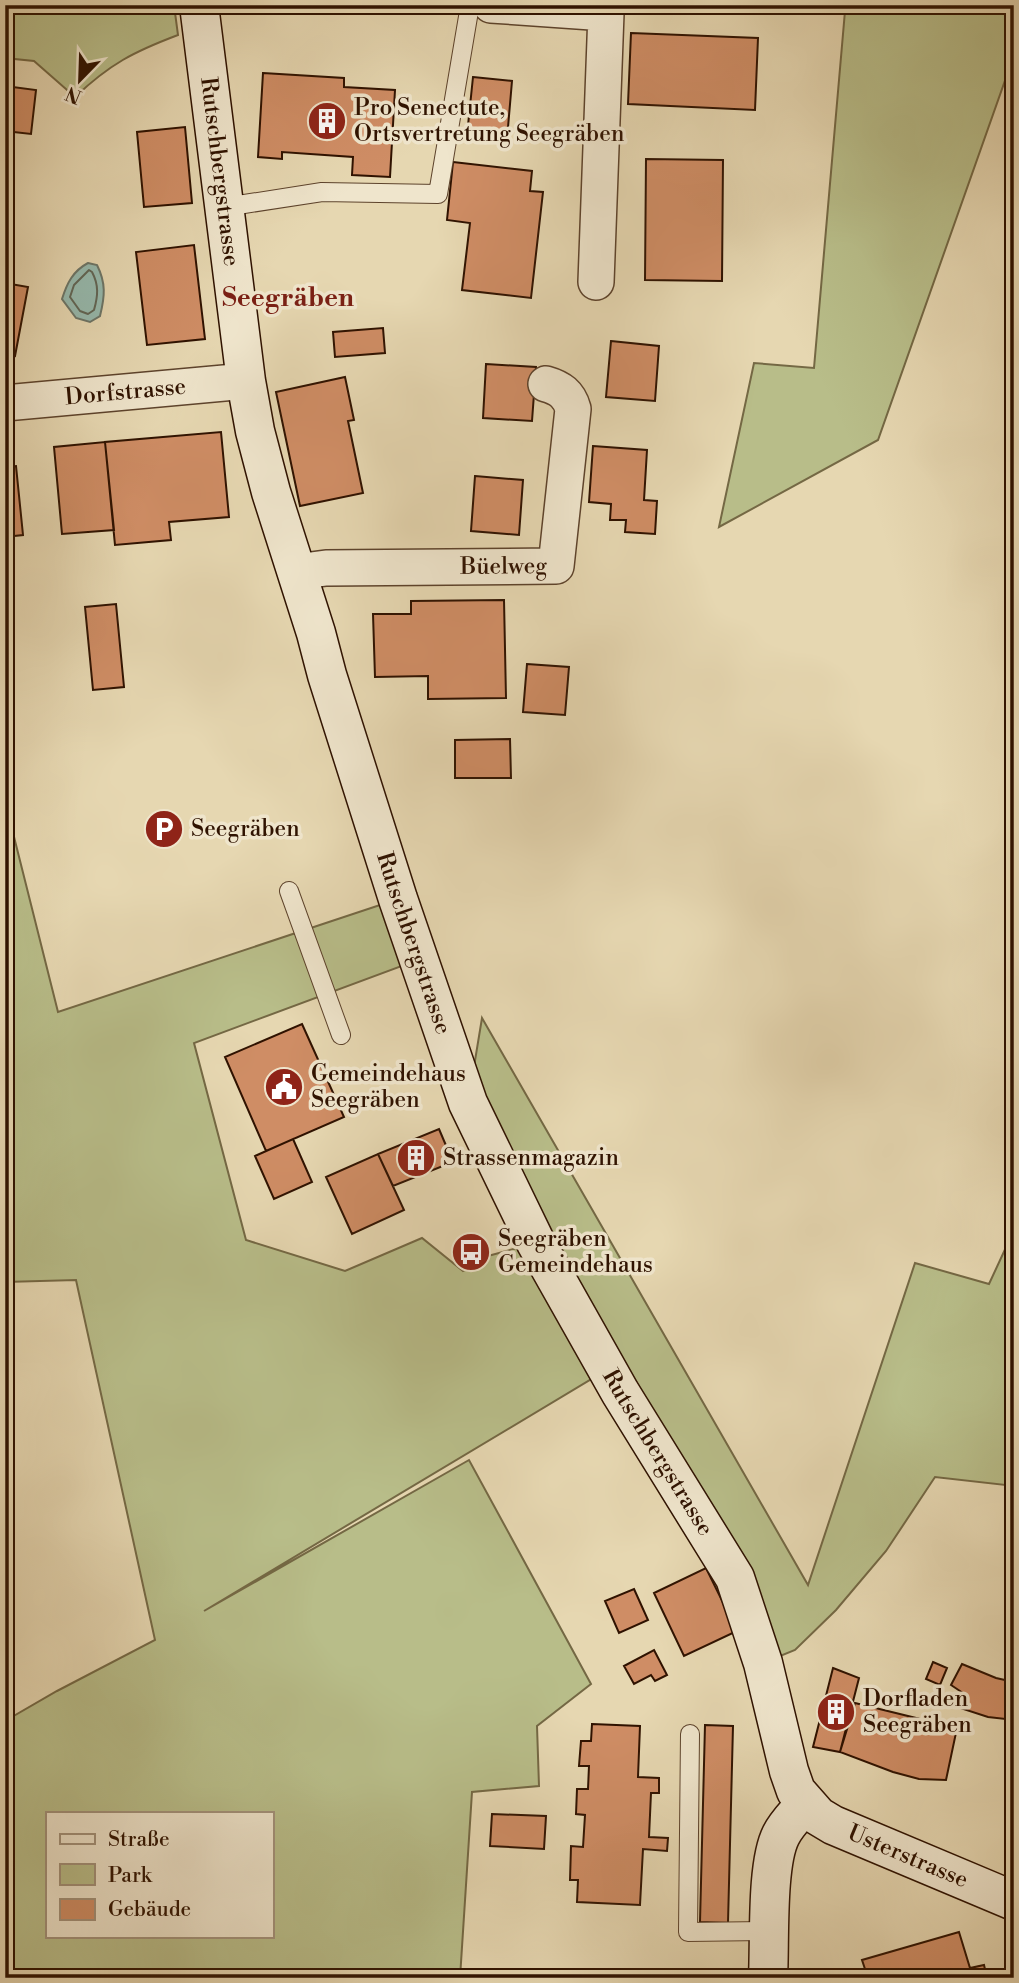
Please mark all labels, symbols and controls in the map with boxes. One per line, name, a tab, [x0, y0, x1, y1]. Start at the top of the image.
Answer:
north arrow	[46, 46, 116, 116]
street label: Rutschbergstrasse	[194, 75, 246, 268]
text: N	[62, 81, 85, 109]
place label: Pro Senectute, Ortsvertretung Seegräben	[354, 94, 625, 148]
building icon: Pro Senectute, Ortsvertretung Seegräben	[306, 100, 348, 142]
district label: Seegräben	[222, 282, 354, 314]
street label: Dorfstrasse	[64, 373, 187, 411]
street label: Büelweg	[459, 552, 547, 581]
parking icon: Seegräben	[143, 808, 185, 850]
place label: Seegräben	[191, 815, 300, 843]
street label: Rutschbergstrasse	[370, 849, 457, 1038]
place label: Gemeindehaus Seegräben	[311, 1060, 466, 1114]
public building icon: Gemeindehaus Seegräben	[263, 1066, 305, 1108]
building icon: Strassenmagazin	[395, 1137, 437, 1179]
place label: Strassenmagazin	[443, 1144, 619, 1172]
place label: Seegräben Gemeindehaus	[498, 1225, 653, 1279]
bus stop icon: Seegräben Gemeindehaus	[450, 1231, 492, 1273]
street label: Rutschbergstrasse	[596, 1364, 720, 1541]
place label: Dorfladen Seegräben	[863, 1685, 972, 1739]
building icon: Dorfladen Seegräben	[815, 1691, 857, 1733]
legend	[46, 1812, 273, 1938]
street label: Usterstrasse	[843, 1819, 972, 1894]
text: Straße	[108, 1827, 170, 1853]
text: Park	[108, 1863, 153, 1889]
text: Gebäude	[108, 1897, 191, 1923]

